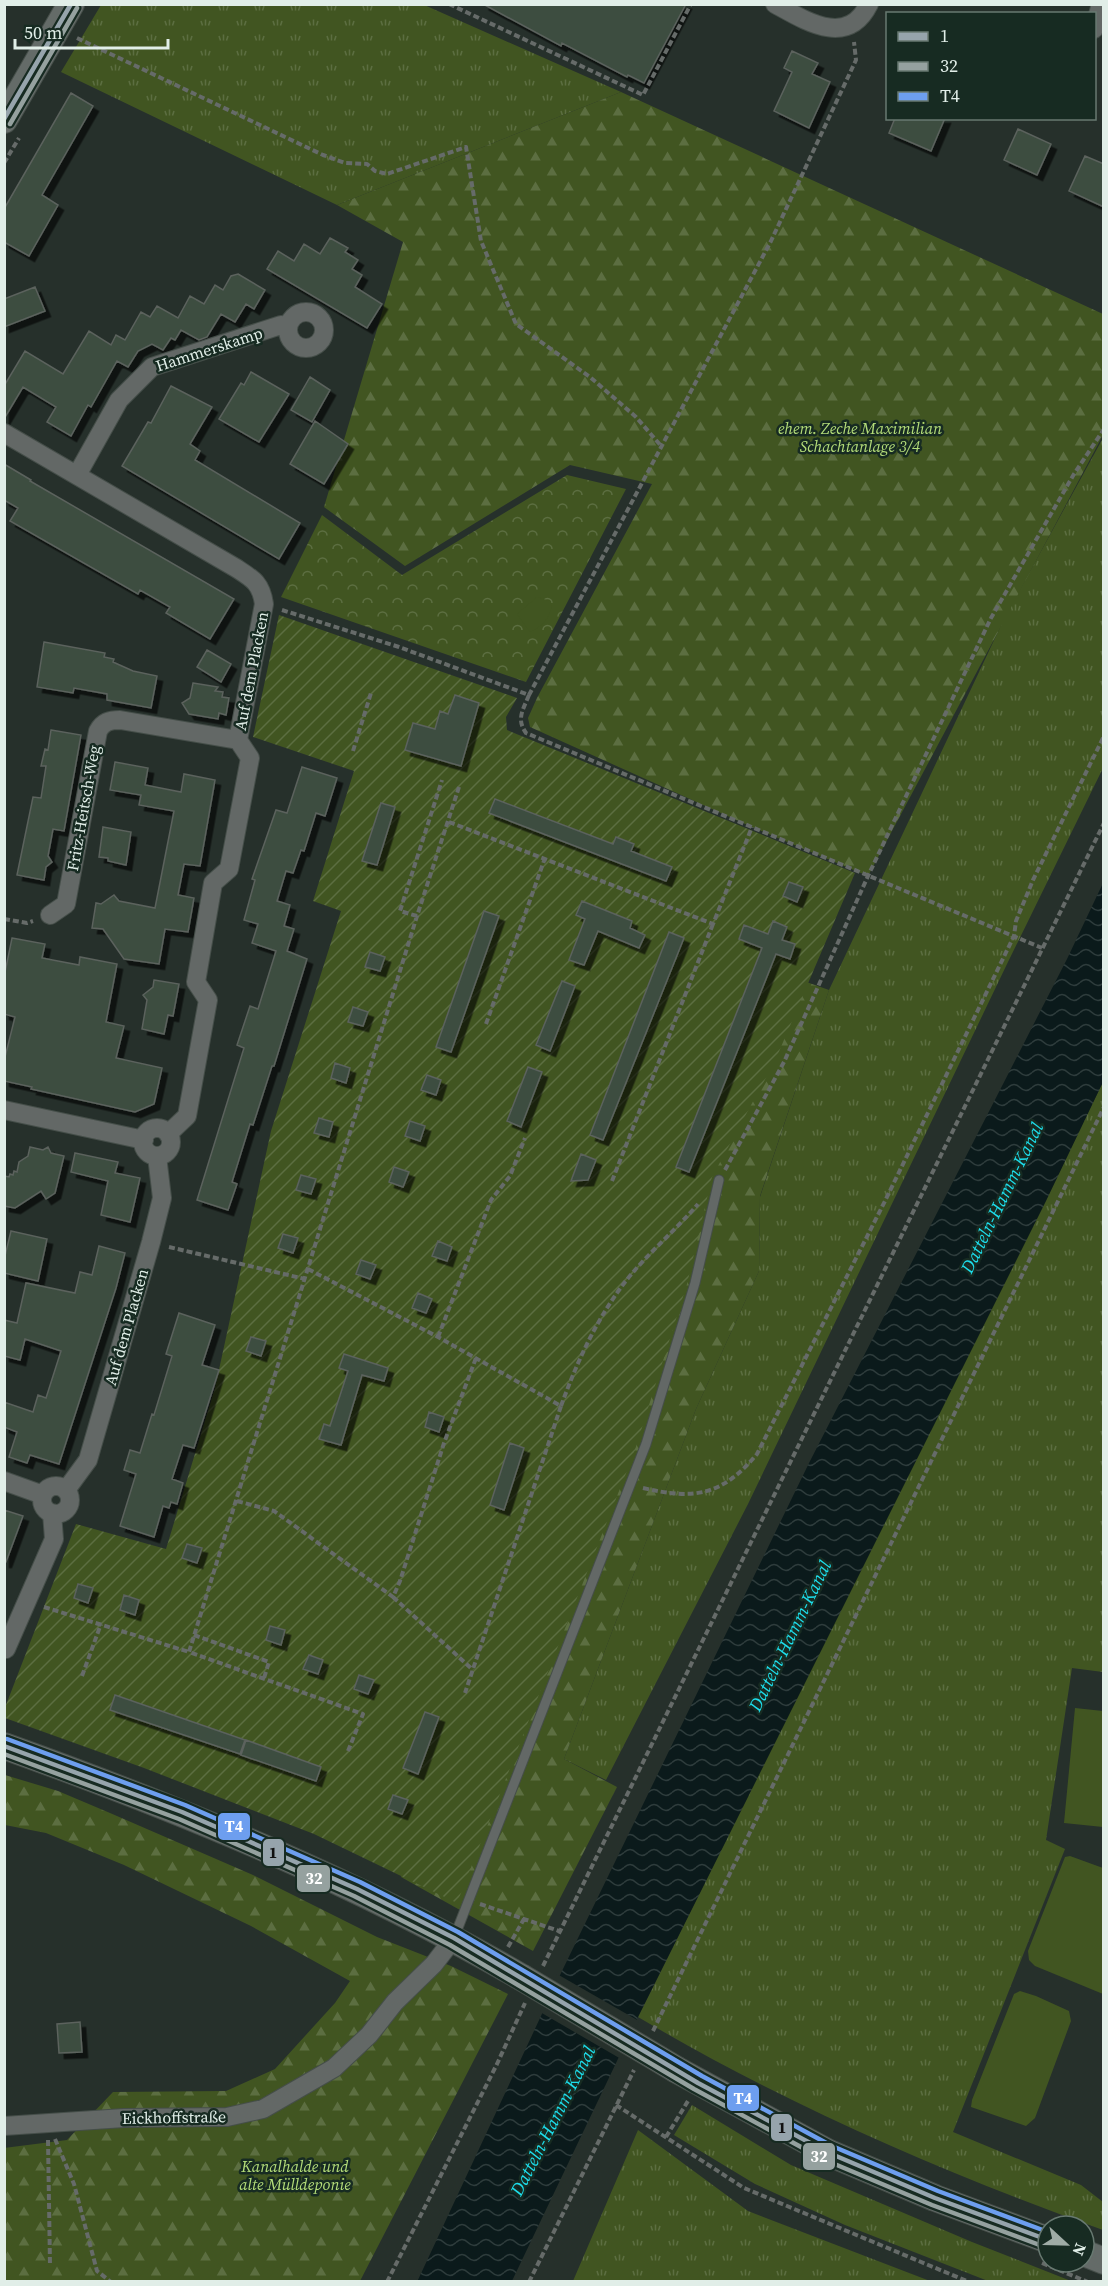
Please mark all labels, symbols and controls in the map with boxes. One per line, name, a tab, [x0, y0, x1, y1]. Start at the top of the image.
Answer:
scale bar	[15, 12, 168, 50]
legend	[886, 12, 1096, 120]
text: 50 m	[24, 20, 62, 45]
text: 1	[940, 23, 949, 48]
text: 32	[940, 53, 958, 78]
text: T4	[940, 83, 960, 108]
street label: Hammerskamp	[153, 321, 265, 377]
park label: ehem. Zeche Maximilian Schachtanlage 3/4	[778, 417, 942, 457]
street label: Auf dem Placken	[229, 609, 273, 732]
street label: Fritz-Heitsch-Weg	[61, 743, 105, 873]
water label: Datteln-Hamm-Kanal	[954, 1118, 1049, 1278]
street label: Auf dem Placken	[99, 1266, 153, 1388]
water label: Datteln-Hamm-Kanal	[742, 1556, 837, 1716]
line badge: T4	[217, 1812, 251, 1841]
text: T4	[225, 1815, 244, 1837]
line badge: 1	[262, 1838, 285, 1867]
text: 1	[269, 1841, 277, 1863]
line badge: 32	[296, 1864, 331, 1893]
text: 32	[305, 1867, 323, 1889]
water label: Datteln-Hamm-Kanal	[503, 2041, 601, 2201]
line badge: T4	[726, 2084, 760, 2112]
text: T4	[734, 2087, 753, 2109]
street label: Eickhoffstraße	[122, 2105, 226, 2129]
line badge: 1	[770, 2113, 793, 2142]
text: 1	[778, 2116, 786, 2138]
line badge: 32	[802, 2142, 836, 2171]
text: 32	[810, 2145, 828, 2167]
park label: Kanalhalde und alte Mülldeponie	[239, 2155, 351, 2195]
north arrow	[1036, 2214, 1096, 2274]
text: N	[1067, 2240, 1092, 2259]

